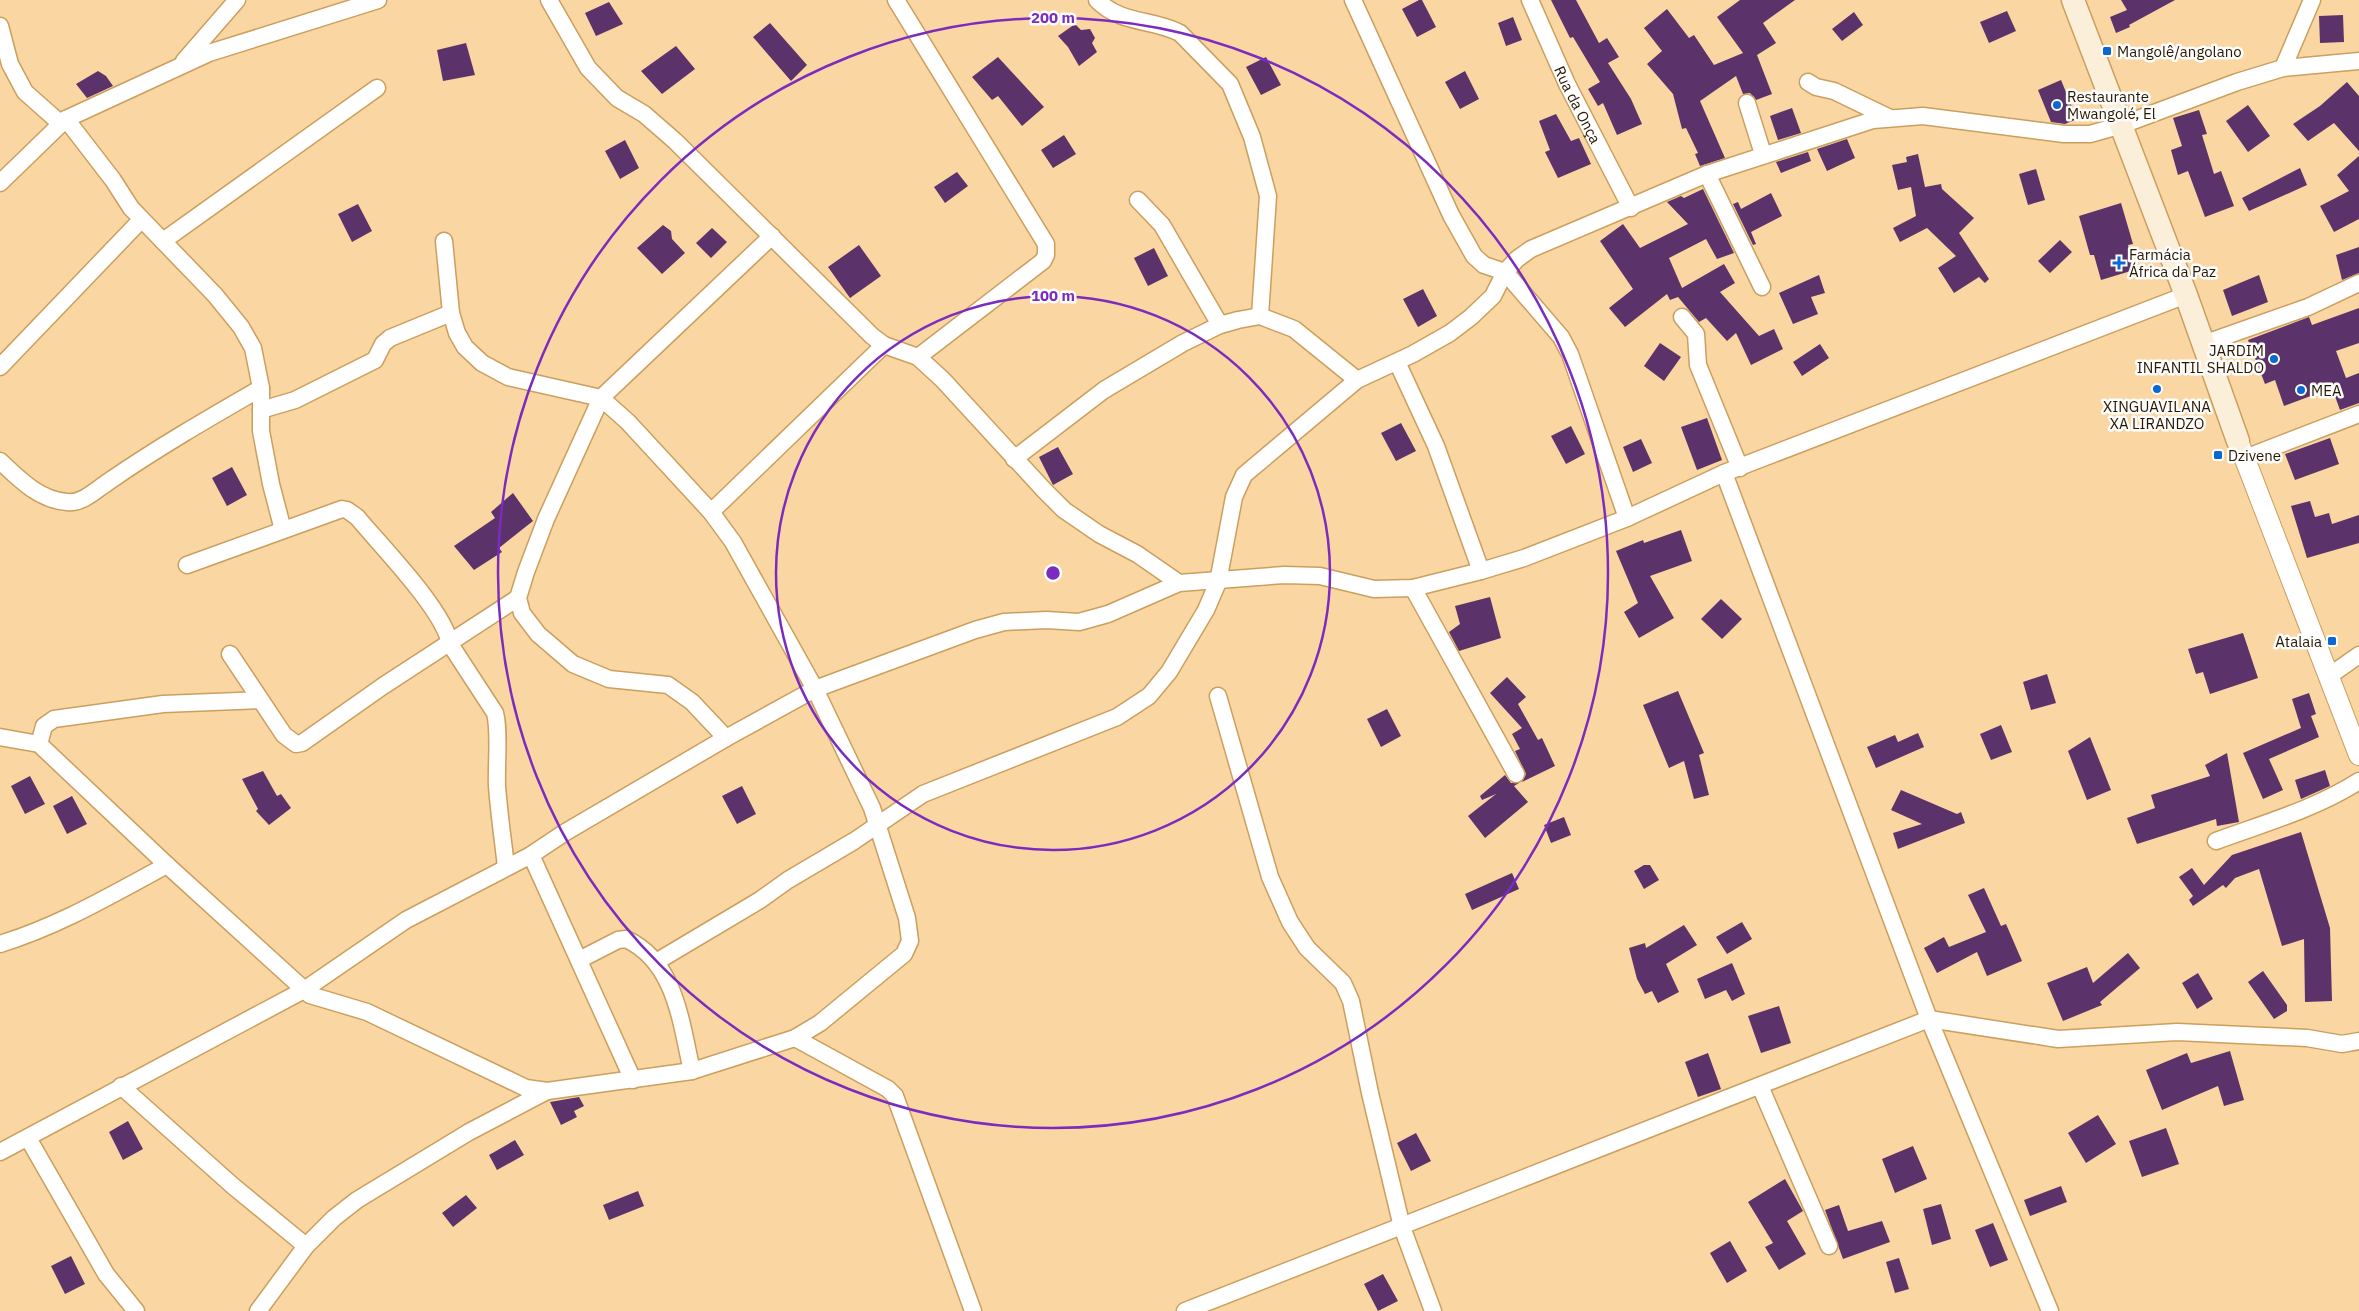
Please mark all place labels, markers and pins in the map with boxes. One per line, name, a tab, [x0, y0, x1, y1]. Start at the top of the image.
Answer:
place label: Mangolê/angolano	[2117, 42, 2242, 61]
marker: Mangolê/angolano	[2101, 45, 2113, 57]
place label: Restaurante Mwangolé, El	[2067, 87, 2156, 123]
marker: Restaurante Mwangolé, El	[2051, 99, 2063, 111]
place label: Farmácia África da Paz	[2129, 245, 2216, 281]
marker: Farmácia África da Paz	[2113, 257, 2125, 269]
place label: JARDIM INFANTIL SHALDO	[2137, 341, 2264, 377]
marker: JARDIM INFANTIL SHALDO	[2268, 353, 2280, 365]
place label: MEA	[2311, 381, 2342, 400]
marker: XINGUAVILANA XA LIRANDZO	[2151, 383, 2163, 395]
marker: MEA	[2295, 384, 2307, 396]
place label: XINGUAVILANA XA LIRANDZO	[2103, 397, 2211, 433]
place label: Dzivene	[2228, 446, 2281, 465]
marker: Dzivene	[2212, 449, 2224, 461]
centre of rings	[1044, 564, 1062, 582]
place label: Atalaia	[2275, 632, 2322, 651]
marker: Atalaia	[2326, 635, 2338, 647]

